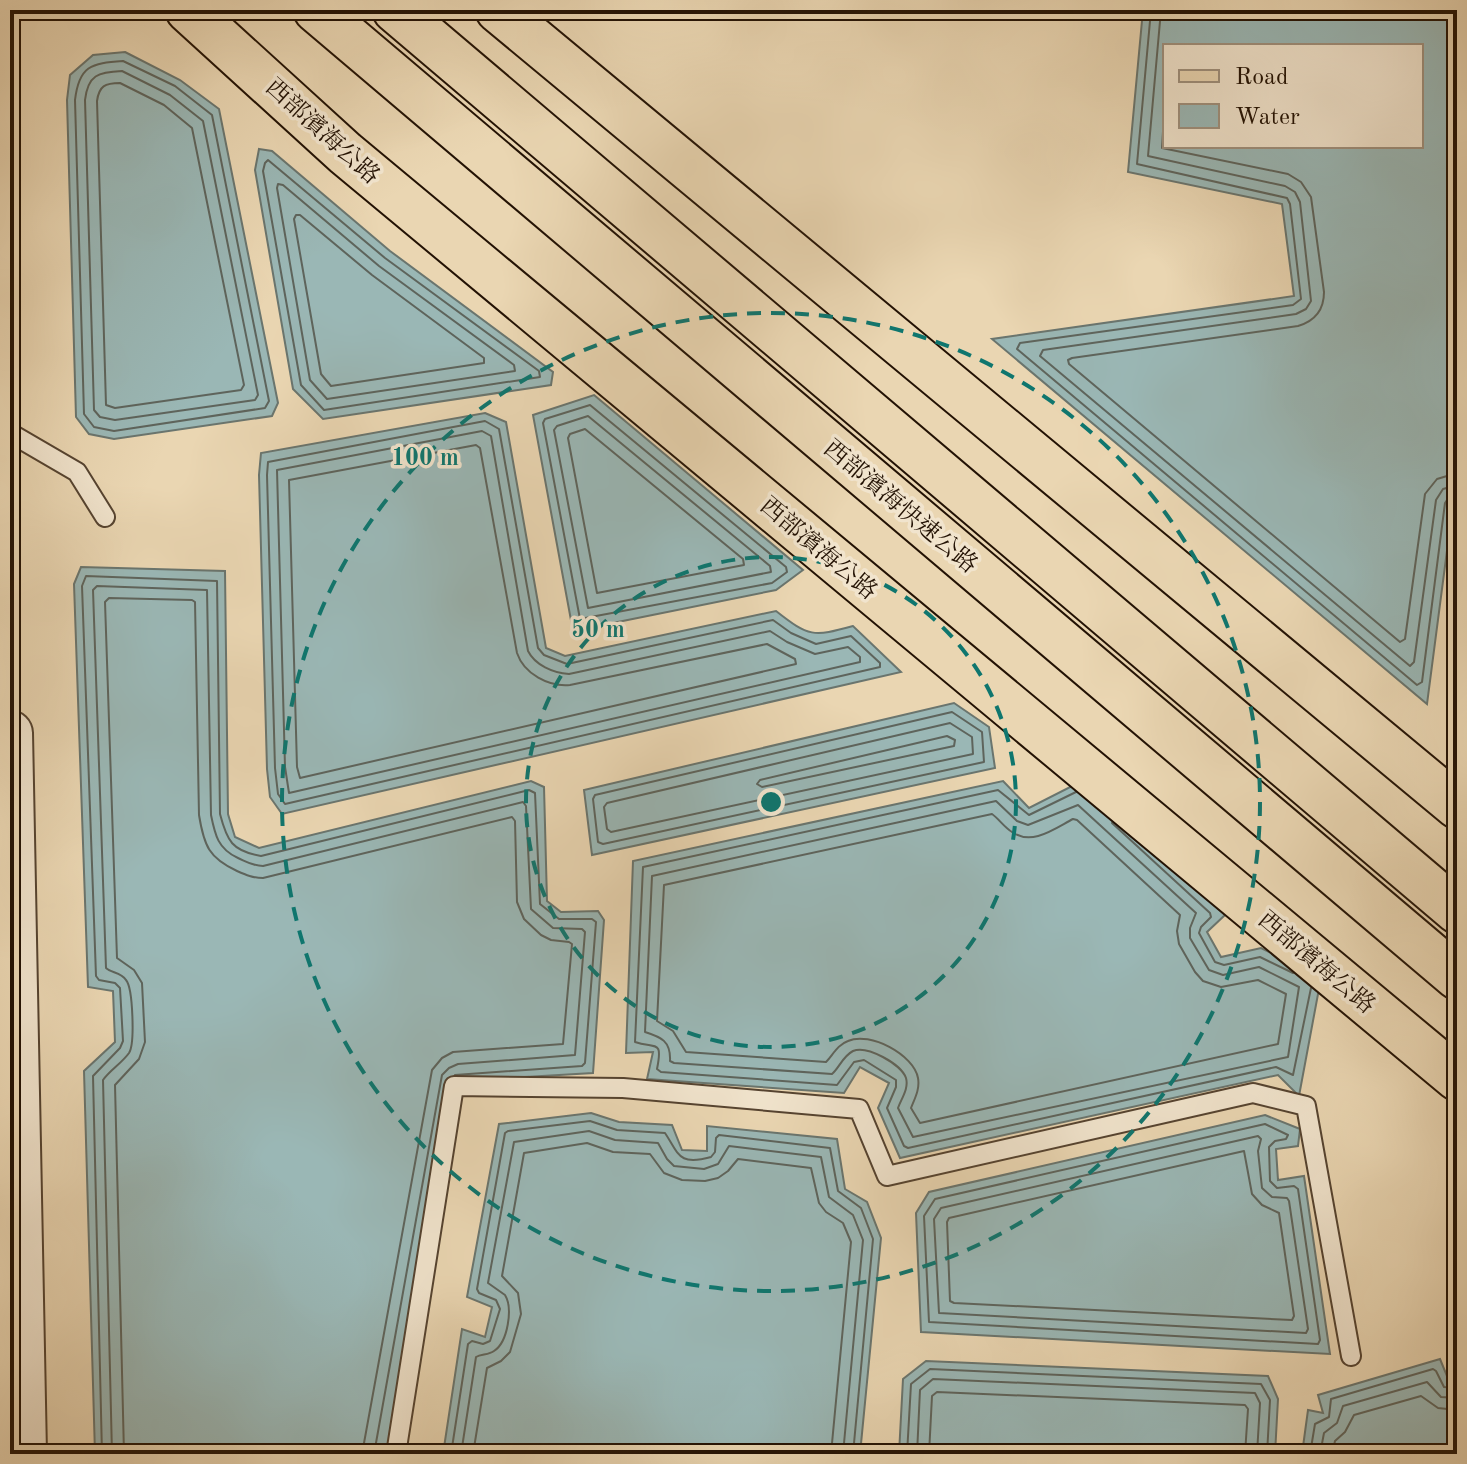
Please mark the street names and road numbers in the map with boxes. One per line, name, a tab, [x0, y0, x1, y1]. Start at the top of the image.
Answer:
street label: 西部濱海公路	[260, 73, 385, 190]
street label: 西部濱海快速公路	[818, 434, 983, 578]
street label: 西部濱海公路	[755, 492, 883, 605]
street label: 西部濱海公路	[1253, 906, 1381, 1019]

